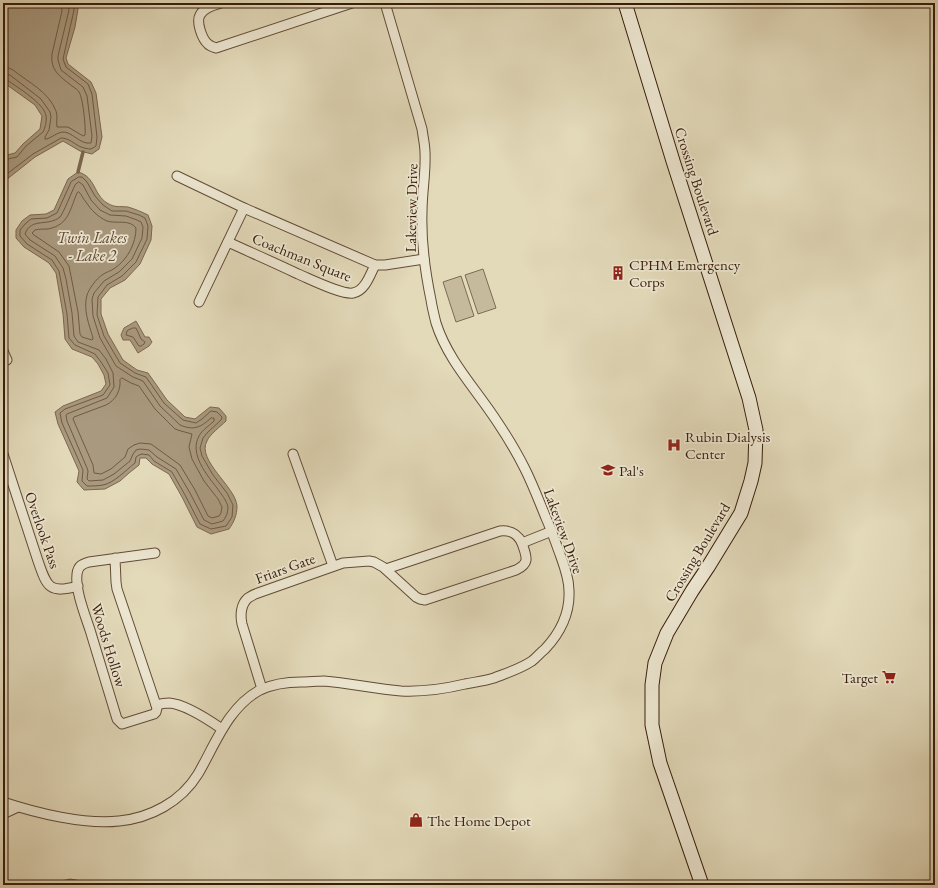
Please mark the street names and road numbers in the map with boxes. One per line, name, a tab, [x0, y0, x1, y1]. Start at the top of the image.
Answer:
street label: Crossing Boulevard	[671, 125, 724, 238]
street label: Lakeview Drive	[401, 163, 421, 253]
street label: Coachman Square	[249, 228, 355, 286]
street label: Lakeview Drive	[540, 486, 588, 576]
street label: Overlook Pass	[21, 489, 65, 571]
street label: Crossing Boulevard	[660, 499, 734, 605]
street label: Friars Gate	[252, 548, 318, 588]
street label: Woods Hollow	[87, 601, 131, 690]

